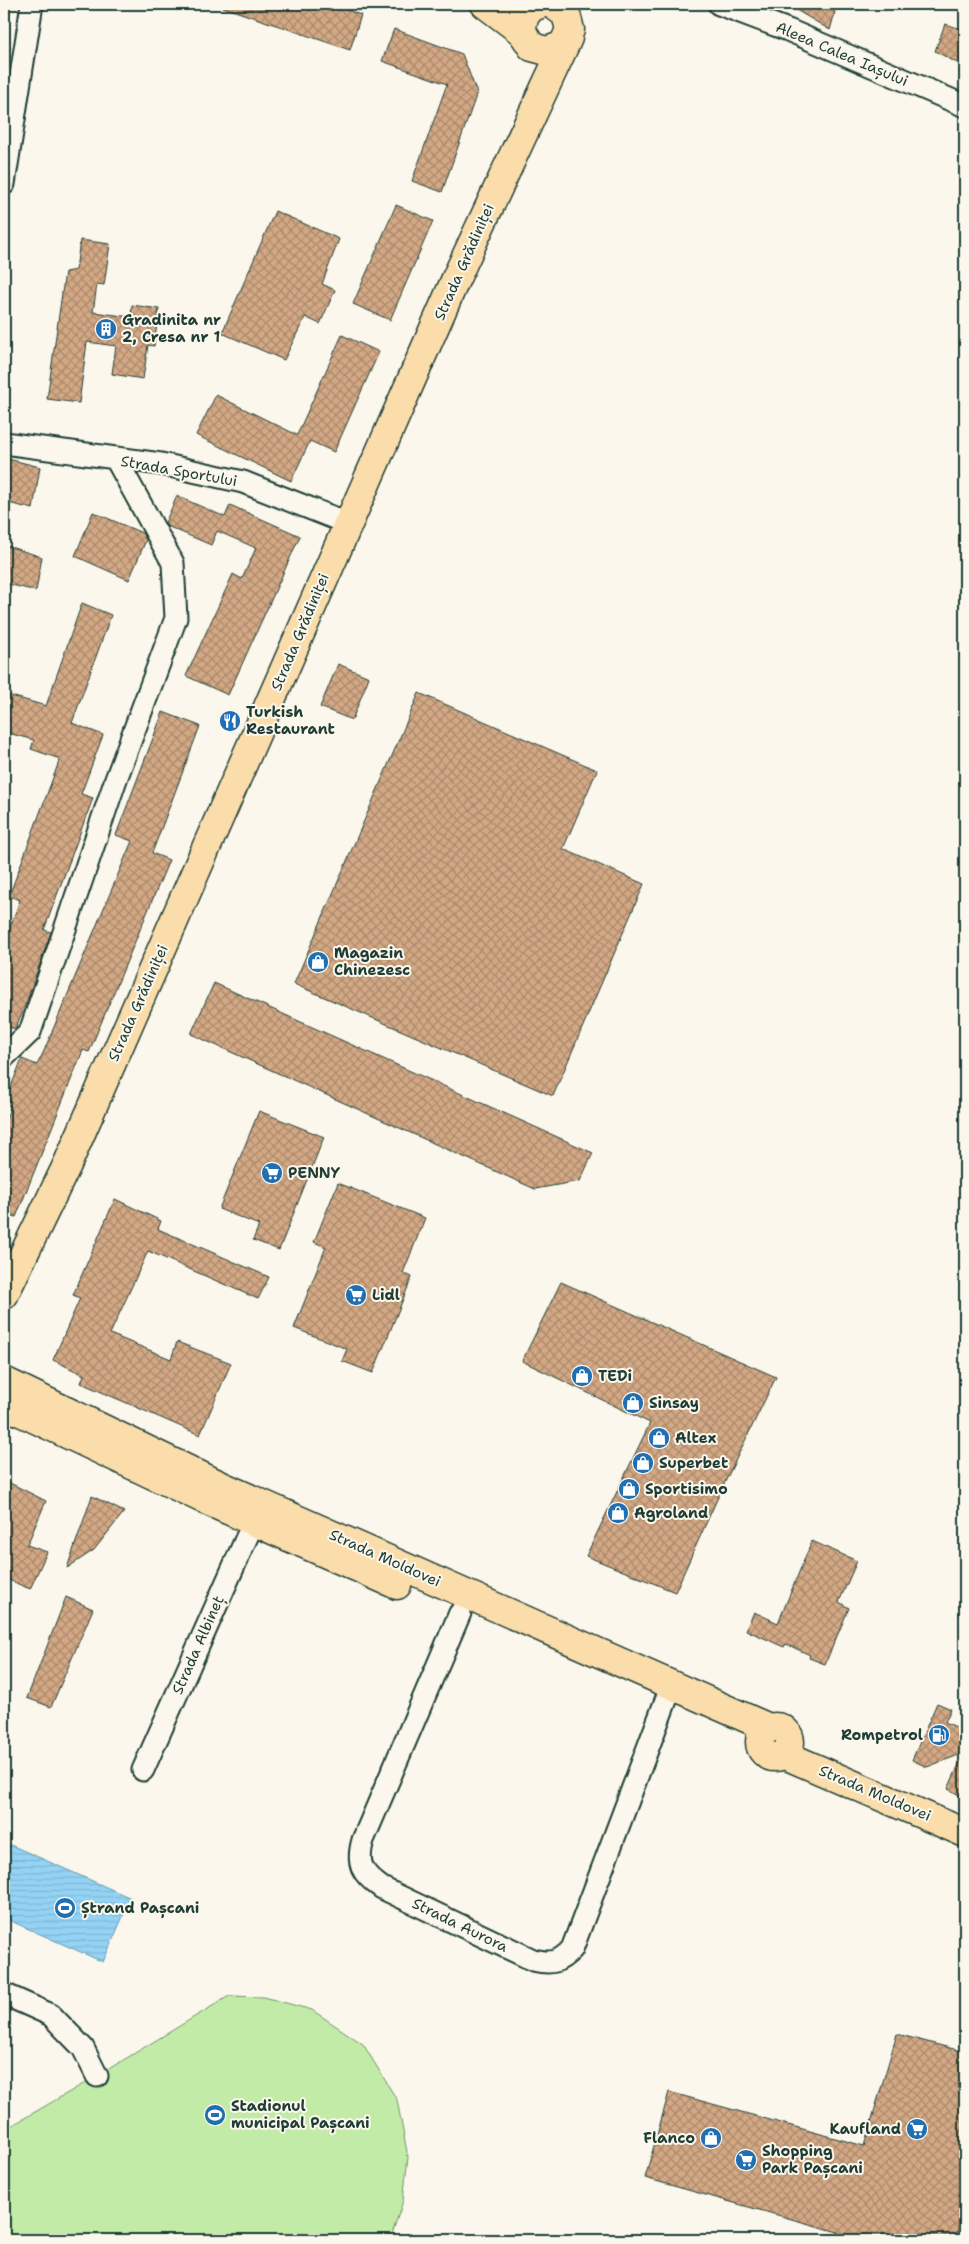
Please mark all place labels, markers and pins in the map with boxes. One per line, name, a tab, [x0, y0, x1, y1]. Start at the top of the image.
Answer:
place label: Gradinita nr 2, Cresa nr 1	[122, 310, 221, 347]
building icon: Gradinita nr 2, Cresa nr 1	[94, 317, 118, 341]
place label: Turkish Restaurant	[246, 702, 335, 739]
restaurant icon: Turkish Restaurant	[218, 709, 242, 733]
place label: Magazin Chinezesc	[334, 943, 410, 980]
shop icon: Magazin Chinezesc	[306, 950, 330, 974]
supermarket icon: PENNY	[260, 1161, 284, 1185]
place label: PENNY	[288, 1163, 341, 1183]
supermarket icon: Lidl	[344, 1283, 368, 1307]
place label: Lidl	[372, 1285, 400, 1305]
shop icon: TEDi	[570, 1364, 594, 1388]
place label: TEDi	[598, 1366, 632, 1386]
shop icon: Sinsay	[621, 1391, 645, 1415]
place label: Sinsay	[649, 1393, 699, 1413]
shop icon: Altex	[647, 1426, 671, 1450]
place label: Altex	[675, 1428, 717, 1448]
shop icon: Superbet	[631, 1451, 655, 1475]
place label: Superbet	[659, 1453, 728, 1473]
shop icon: Sportisimo	[617, 1477, 641, 1501]
place label: Sportisimo	[645, 1479, 728, 1499]
shop icon: Agroland	[606, 1501, 630, 1525]
place label: Agroland	[634, 1503, 708, 1523]
fuel station icon: Rompetrol	[927, 1723, 951, 1747]
place label: Rompetrol	[841, 1725, 923, 1745]
sports icon: Ștrand Pașcani	[53, 1896, 77, 1920]
place label: Ștrand Pașcani	[81, 1898, 199, 1919]
place label: Stadionul municipal Pașcani	[231, 2096, 370, 2134]
sports icon: Stadionul municipal Pașcani	[203, 2103, 227, 2127]
supermarket icon: Kaufland	[905, 2117, 929, 2141]
place label: Kaufland	[830, 2119, 901, 2139]
shop icon: Flanco	[699, 2126, 723, 2150]
place label: Flanco	[643, 2128, 695, 2148]
place label: Shopping Park Pașcani	[762, 2141, 863, 2179]
supermarket icon: Shopping Park Pașcani	[734, 2148, 758, 2172]

